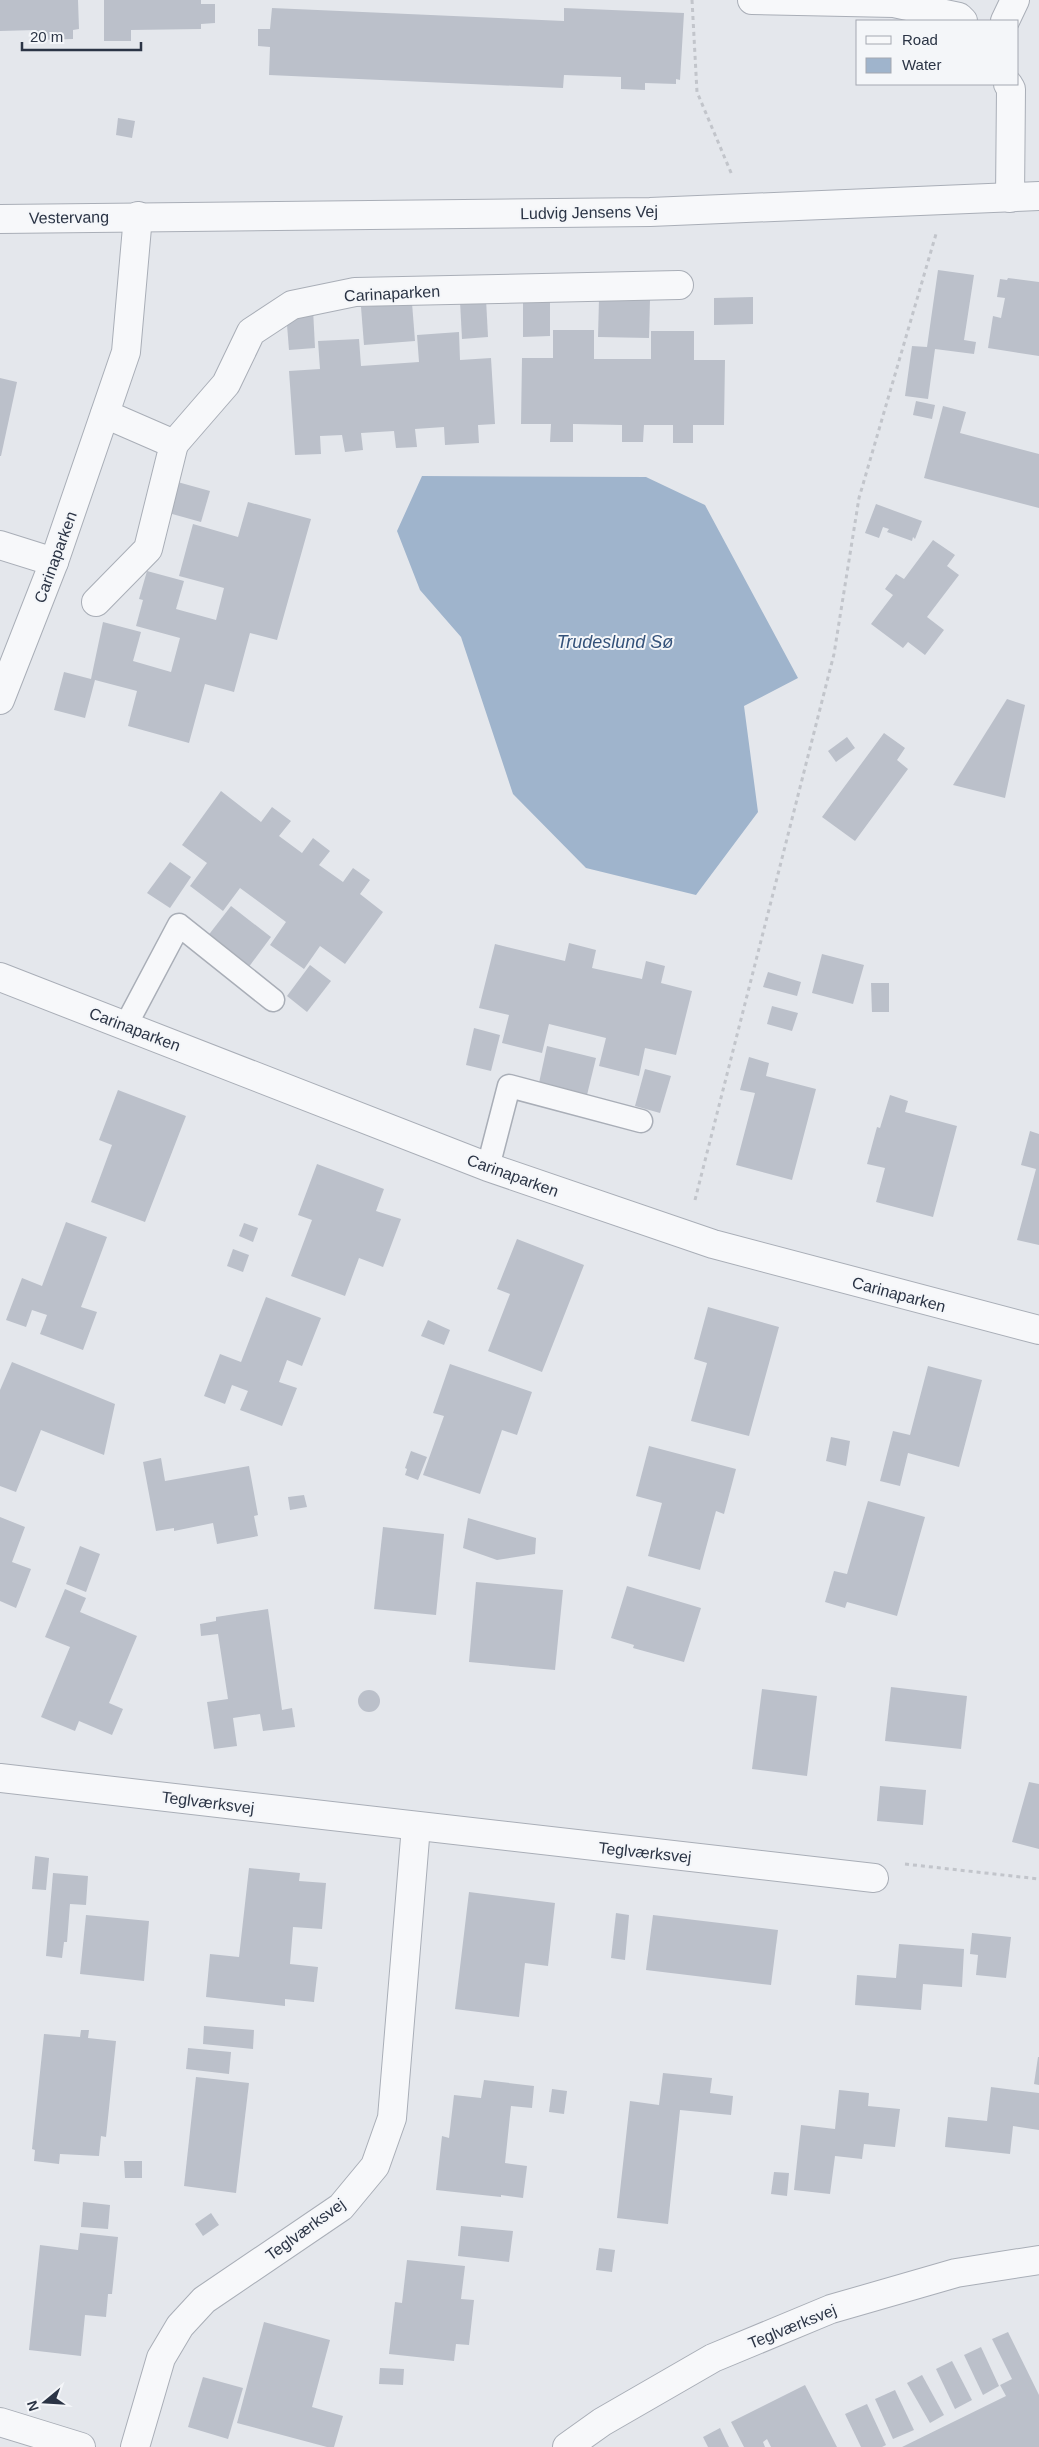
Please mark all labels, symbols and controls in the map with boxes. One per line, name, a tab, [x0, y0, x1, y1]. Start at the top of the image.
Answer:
scale bar	[22, 20, 141, 52]
legend	[856, 20, 1019, 85]
text: 20 m	[30, 28, 63, 45]
text: Road	[902, 31, 938, 48]
text: Water	[902, 56, 941, 73]
street label: Ludvig Jensens Vej	[520, 203, 658, 222]
street label: Vestervang	[29, 208, 109, 227]
street label: Carinaparken	[344, 282, 440, 305]
street label: Carinaparken	[31, 509, 80, 605]
water label: Trudeslund Sø	[557, 632, 673, 652]
street label: Carinaparken	[87, 1004, 183, 1055]
street label: Carinaparken	[465, 1151, 561, 1200]
street label: Carinaparken	[850, 1274, 947, 1315]
street label: Teglværksvej	[161, 1788, 255, 1817]
street label: Teglværksvej	[598, 1839, 692, 1866]
street label: Teglværksvej	[263, 2195, 348, 2264]
street label: Teglværksvej	[746, 2301, 839, 2352]
north arrow	[20, 2377, 70, 2427]
text: N	[23, 2399, 42, 2413]

